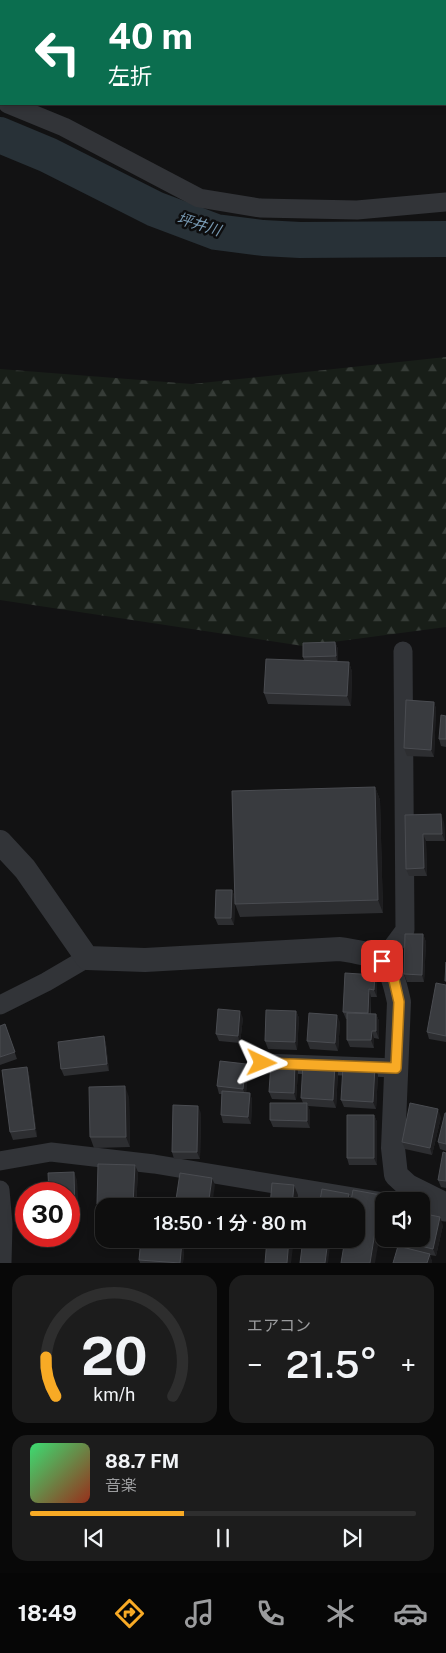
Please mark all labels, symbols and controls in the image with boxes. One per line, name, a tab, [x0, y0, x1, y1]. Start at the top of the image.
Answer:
text: 40 m	[108, 16, 193, 57]
icon: left	[25, 20, 90, 85]
text: 左折	[108, 63, 152, 89]
water label: 坪井川	[175, 209, 225, 239]
pin	[361, 940, 403, 982]
icon: arrive	[368, 947, 396, 975]
position arrow	[235, 1036, 287, 1088]
speed limit sign: 30	[15, 1182, 80, 1247]
map controls	[375, 1192, 430, 1247]
button: sound	[375, 1192, 430, 1247]
text: 18:50 · 1 分 · 80 m	[153, 1212, 307, 1234]
text: エアコン	[247, 1316, 311, 1335]
text: 20	[81, 1326, 148, 1387]
text: 21.5°	[286, 1342, 377, 1387]
text: −	[247, 1348, 263, 1381]
text: +	[400, 1348, 416, 1381]
text: km/h	[93, 1384, 136, 1405]
text: 88.7 FM	[105, 1450, 179, 1472]
text: 音楽	[105, 1476, 137, 1495]
icon: previous	[80, 1524, 108, 1552]
icon: pause	[209, 1524, 237, 1552]
icon: next	[338, 1524, 366, 1552]
icon: directions	[112, 1596, 147, 1631]
icon: music	[182, 1596, 217, 1631]
icon: phone	[253, 1596, 288, 1631]
icon: climate	[323, 1596, 358, 1631]
icon: car	[393, 1596, 428, 1631]
text: 18:49	[18, 1600, 77, 1626]

